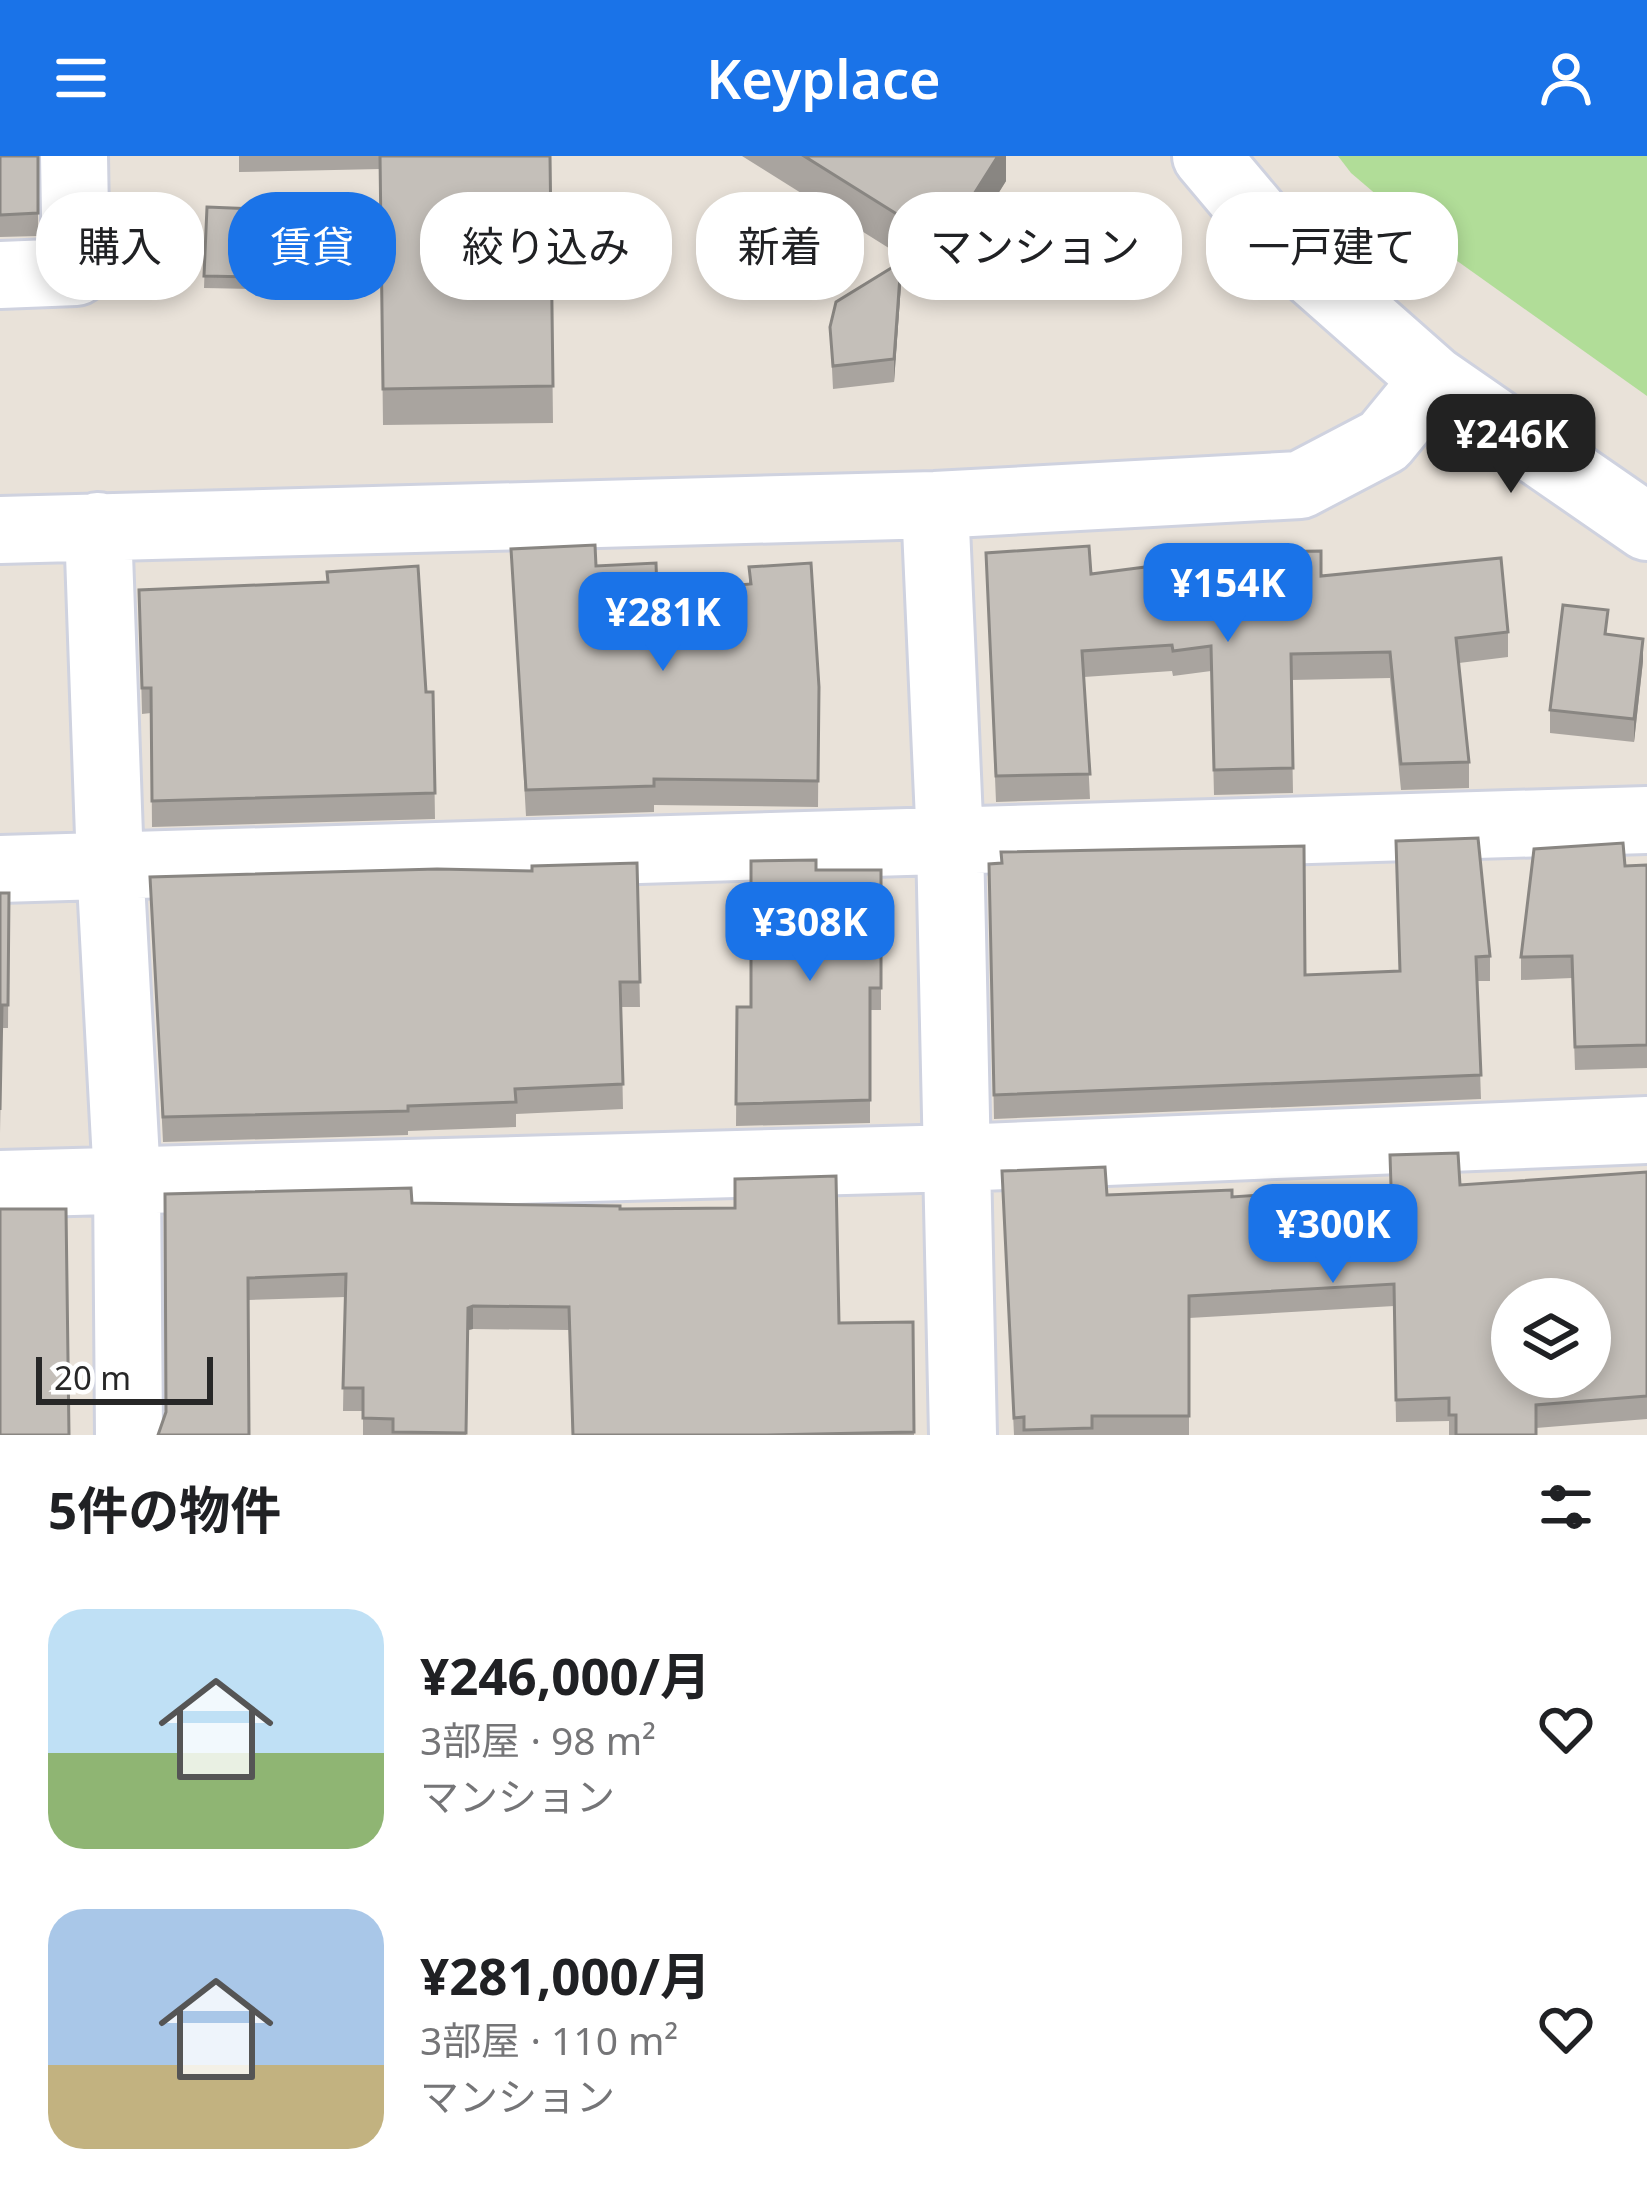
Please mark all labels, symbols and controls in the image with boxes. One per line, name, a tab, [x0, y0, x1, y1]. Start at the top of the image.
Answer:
text: Keyplace	[706, 41, 941, 115]
icon: menu	[48, 45, 114, 111]
icon: person	[1533, 45, 1599, 111]
chip: 購入	[36, 192, 204, 300]
chip: 賃貸	[228, 192, 396, 300]
chip: 絞り込み	[420, 192, 672, 300]
chip: 新着	[696, 192, 864, 300]
chip: マンション	[888, 192, 1182, 300]
chip: 一戸建て	[1206, 192, 1458, 300]
pin: ¥246K	[1427, 394, 1595, 496]
text: ¥246K	[1453, 406, 1569, 459]
pin: ¥154K	[1144, 543, 1312, 645]
text: ¥154K	[1170, 555, 1286, 608]
pin: ¥281K	[579, 572, 747, 674]
text: ¥281K	[605, 584, 721, 637]
pin: ¥308K	[726, 882, 894, 984]
text: ¥308K	[752, 894, 868, 947]
pin: ¥300K	[1249, 1184, 1417, 1286]
text: ¥300K	[1275, 1196, 1391, 1249]
map controls	[1491, 1278, 1611, 1398]
button: layers	[1491, 1278, 1611, 1398]
scale bar	[36, 1351, 213, 1404]
text: 20 m	[54, 1355, 131, 1400]
text: 5件の物件	[48, 1474, 281, 1544]
icon: filters	[1533, 1474, 1599, 1540]
text: ¥246,000/月	[420, 1640, 711, 1710]
icon: home	[144, 1657, 288, 1801]
icon: heart	[1533, 1696, 1599, 1762]
text: 3部屋 · 98 m²	[420, 1713, 656, 1766]
text: マンション	[420, 1769, 615, 1822]
text: ¥281,000/月	[420, 1940, 711, 2010]
icon: home	[144, 1957, 288, 2101]
icon: heart	[1533, 1996, 1599, 2062]
text: 3部屋 · 110 m²	[420, 2013, 678, 2066]
text: マンション	[420, 2069, 615, 2122]

